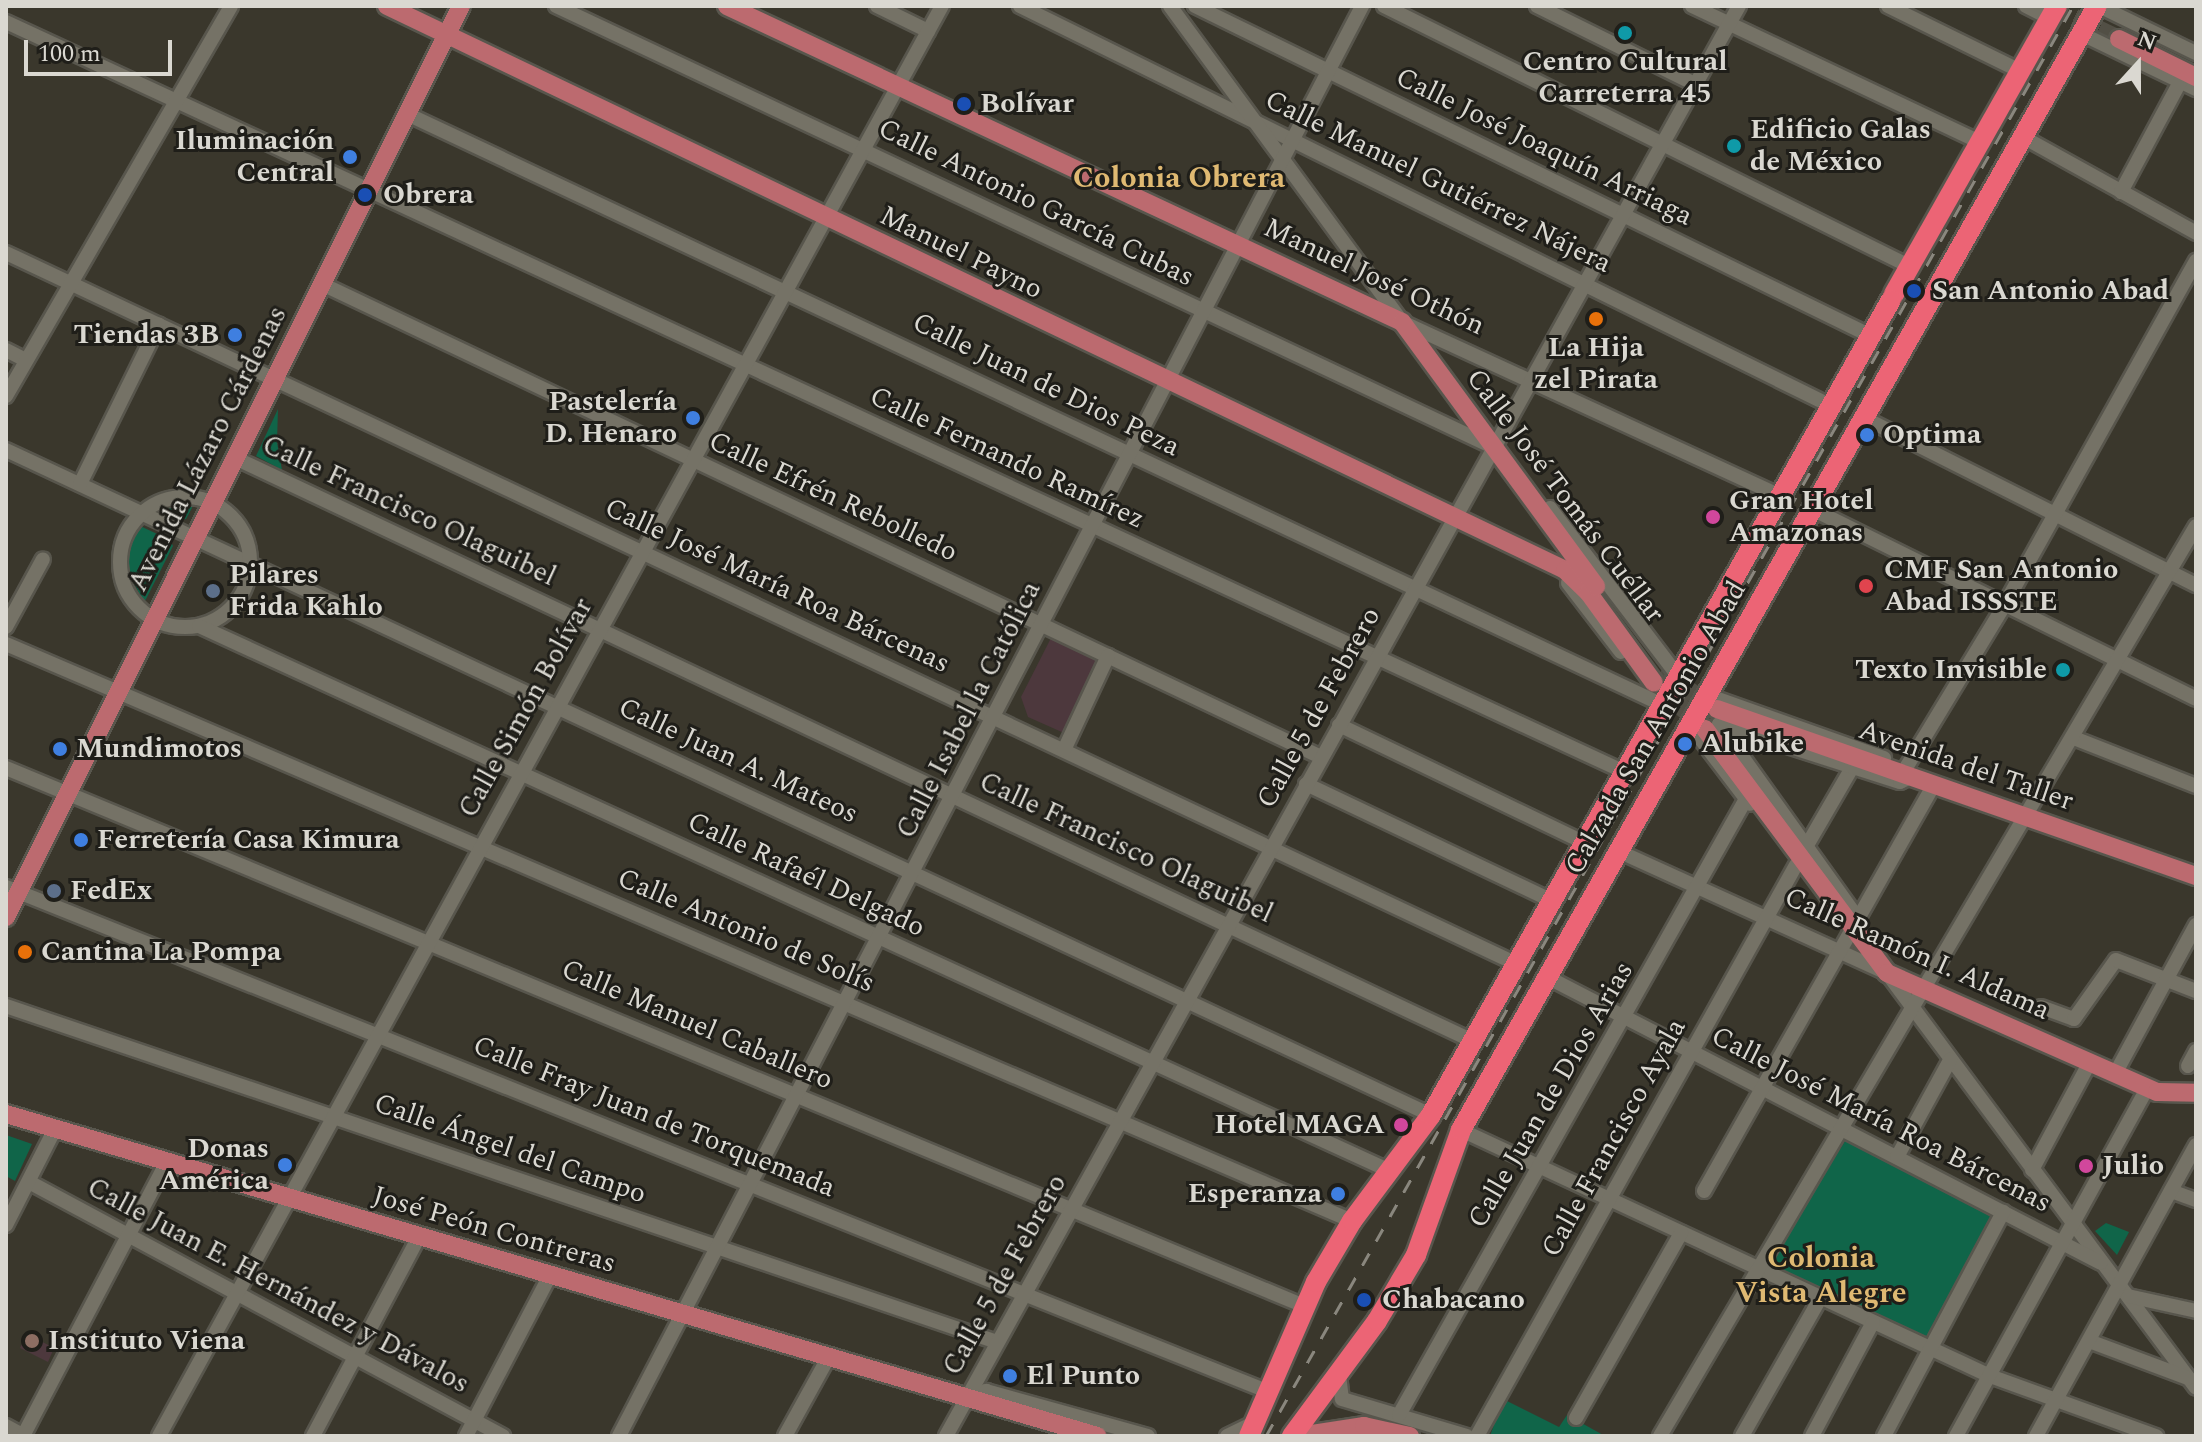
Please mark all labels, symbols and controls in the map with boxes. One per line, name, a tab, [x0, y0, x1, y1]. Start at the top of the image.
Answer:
text: N	[2132, 23, 2161, 60]
scale bar	[28, 24, 176, 74]
marker: Centro Cultural Carreterra 45	[1616, 24, 1634, 42]
north arrow	[2098, 24, 2178, 104]
text: 100 m	[38, 36, 101, 72]
place label: Centro Cultural Carreterra 45	[1523, 45, 1727, 111]
street label: Calle José Joaquín Arriaga	[1390, 60, 1698, 234]
street label: Calle Manuel Gutiérrez Nájera	[1259, 83, 1617, 281]
place label: Bolívar	[980, 87, 1074, 121]
marker: Bolívar	[955, 95, 973, 113]
street label: Calle Antonio García Cubas	[873, 112, 1199, 294]
place label: Edificio Galas de México	[1750, 113, 1931, 179]
place label: Iluminación Central	[175, 124, 334, 190]
marker: Edificio Galas de México	[1725, 137, 1743, 155]
marker: Iluminación Central	[341, 148, 359, 166]
district label: Colonia Obrera	[1073, 160, 1285, 196]
place label: Obrera	[383, 178, 474, 212]
marker: Obrera	[354, 184, 376, 206]
street label: Manuel Payno	[874, 199, 1048, 307]
street label: Manuel José Othón	[1258, 211, 1490, 343]
place label: San Antonio Abad	[1932, 274, 2169, 308]
marker: San Antonio Abad	[1903, 280, 1925, 302]
street label: Avenida Lázaro Cárdenas	[121, 301, 295, 597]
street label: Calle Juan de Dios Peza	[907, 306, 1185, 464]
marker: La Hija zel Pirata	[1587, 310, 1605, 328]
place label: Tiendas 3B	[73, 318, 219, 352]
marker: Tiendas 3B	[226, 326, 244, 344]
place label: La Hija zel Pirata	[1534, 331, 1658, 397]
street label: Calle José Tomás Cuéllar	[1459, 362, 1671, 630]
street label: Calle Fernando Ramírez	[864, 380, 1150, 536]
place label: Pastelería D. Henaro	[545, 385, 677, 451]
marker: Pastelería D. Henaro	[684, 409, 702, 427]
place label: Optima	[1883, 418, 1981, 452]
street label: Calle Efrén Rebolledo	[703, 425, 963, 569]
marker: Optima	[1858, 426, 1876, 444]
street label: Calle Francisco Olaguibel	[257, 428, 561, 594]
place label: Gran Hotel Amazonas	[1729, 484, 1873, 550]
street label: Calle José María Roa Bárcenas	[599, 491, 955, 681]
marker: Gran Hotel Amazonas	[1704, 508, 1722, 526]
place label: CMF San Antonio Abad ISSSTE	[1884, 553, 2118, 619]
place label: Pilares Frida Kahlo	[229, 558, 383, 624]
street label: Calzada San Antonio Abad	[1558, 575, 1754, 881]
marker: CMF San Antonio Abad ISSSTE	[1855, 575, 1877, 597]
street label: Calle Isabel la Católica	[890, 576, 1048, 844]
marker: Pilares Frida Kahlo	[204, 582, 222, 600]
street label: Calle Simón Bolívar	[452, 592, 600, 824]
street label: Calle 5 de Febrero	[1250, 602, 1388, 814]
place label: Texto Invisible	[1855, 653, 2047, 687]
marker: Texto Invisible	[2054, 661, 2072, 679]
street label: Calle Juan A. Mateos	[613, 691, 863, 831]
street label: Avenida del Taller	[1854, 713, 2078, 819]
place label: Alubike	[1701, 727, 1804, 761]
place label: Mundimotos	[76, 732, 242, 766]
marker: Alubike	[1676, 735, 1694, 753]
marker: Mundimotos	[51, 740, 69, 758]
street label: Calle Francisco Olaguibel	[974, 765, 1278, 931]
street label: Calle Rafaél Delgado	[682, 805, 930, 945]
place label: Ferretería Casa Kimura	[97, 823, 400, 857]
marker: Ferretería Casa Kimura	[72, 831, 90, 849]
street label: Calle Antonio de Solís	[612, 862, 880, 1000]
place label: FedEx	[70, 874, 152, 908]
street label: Calle Ramón I. Aldama	[1779, 880, 2055, 1028]
marker: FedEx	[45, 882, 63, 900]
place label: Cantina La Pompa	[41, 935, 281, 969]
marker: Cantina La Pompa	[16, 943, 34, 961]
street label: Calle Manuel Caballero	[556, 953, 838, 1097]
street label: Calle Juan de Dios Arias	[1461, 956, 1641, 1234]
street label: Calle Francisco Ayala	[1535, 1013, 1693, 1263]
street label: Calle José María Roa Bárcenas	[1706, 1020, 2056, 1220]
street label: Calle Fray Juan de Torquemada	[468, 1029, 840, 1205]
street label: Calle Ángel del Campo	[370, 1087, 650, 1211]
place label: Hotel MAGA	[1214, 1108, 1385, 1142]
marker: Hotel MAGA	[1392, 1116, 1410, 1134]
place label: Donas América	[159, 1132, 269, 1198]
place label: Julio	[2102, 1149, 2164, 1183]
marker: Donas América	[276, 1156, 294, 1174]
marker: Julio	[2077, 1157, 2095, 1175]
street label: Calle 5 de Febrero	[936, 1169, 1074, 1381]
street label: Calle Juan E. Hernández y Dávalos	[81, 1171, 475, 1401]
place label: Esperanza	[1188, 1177, 1322, 1211]
street label: José Peón Contreras	[369, 1179, 619, 1281]
marker: Esperanza	[1329, 1185, 1347, 1203]
district label: Colonia Vista Alegre	[1735, 1240, 1907, 1310]
place label: Chabacano	[1382, 1283, 1525, 1317]
marker: Chabacano	[1353, 1289, 1375, 1311]
place label: Instituto Viena	[48, 1324, 245, 1358]
marker: Instituto Viena	[23, 1332, 41, 1350]
place label: El Punto	[1026, 1359, 1140, 1393]
marker: El Punto	[1001, 1367, 1019, 1385]

